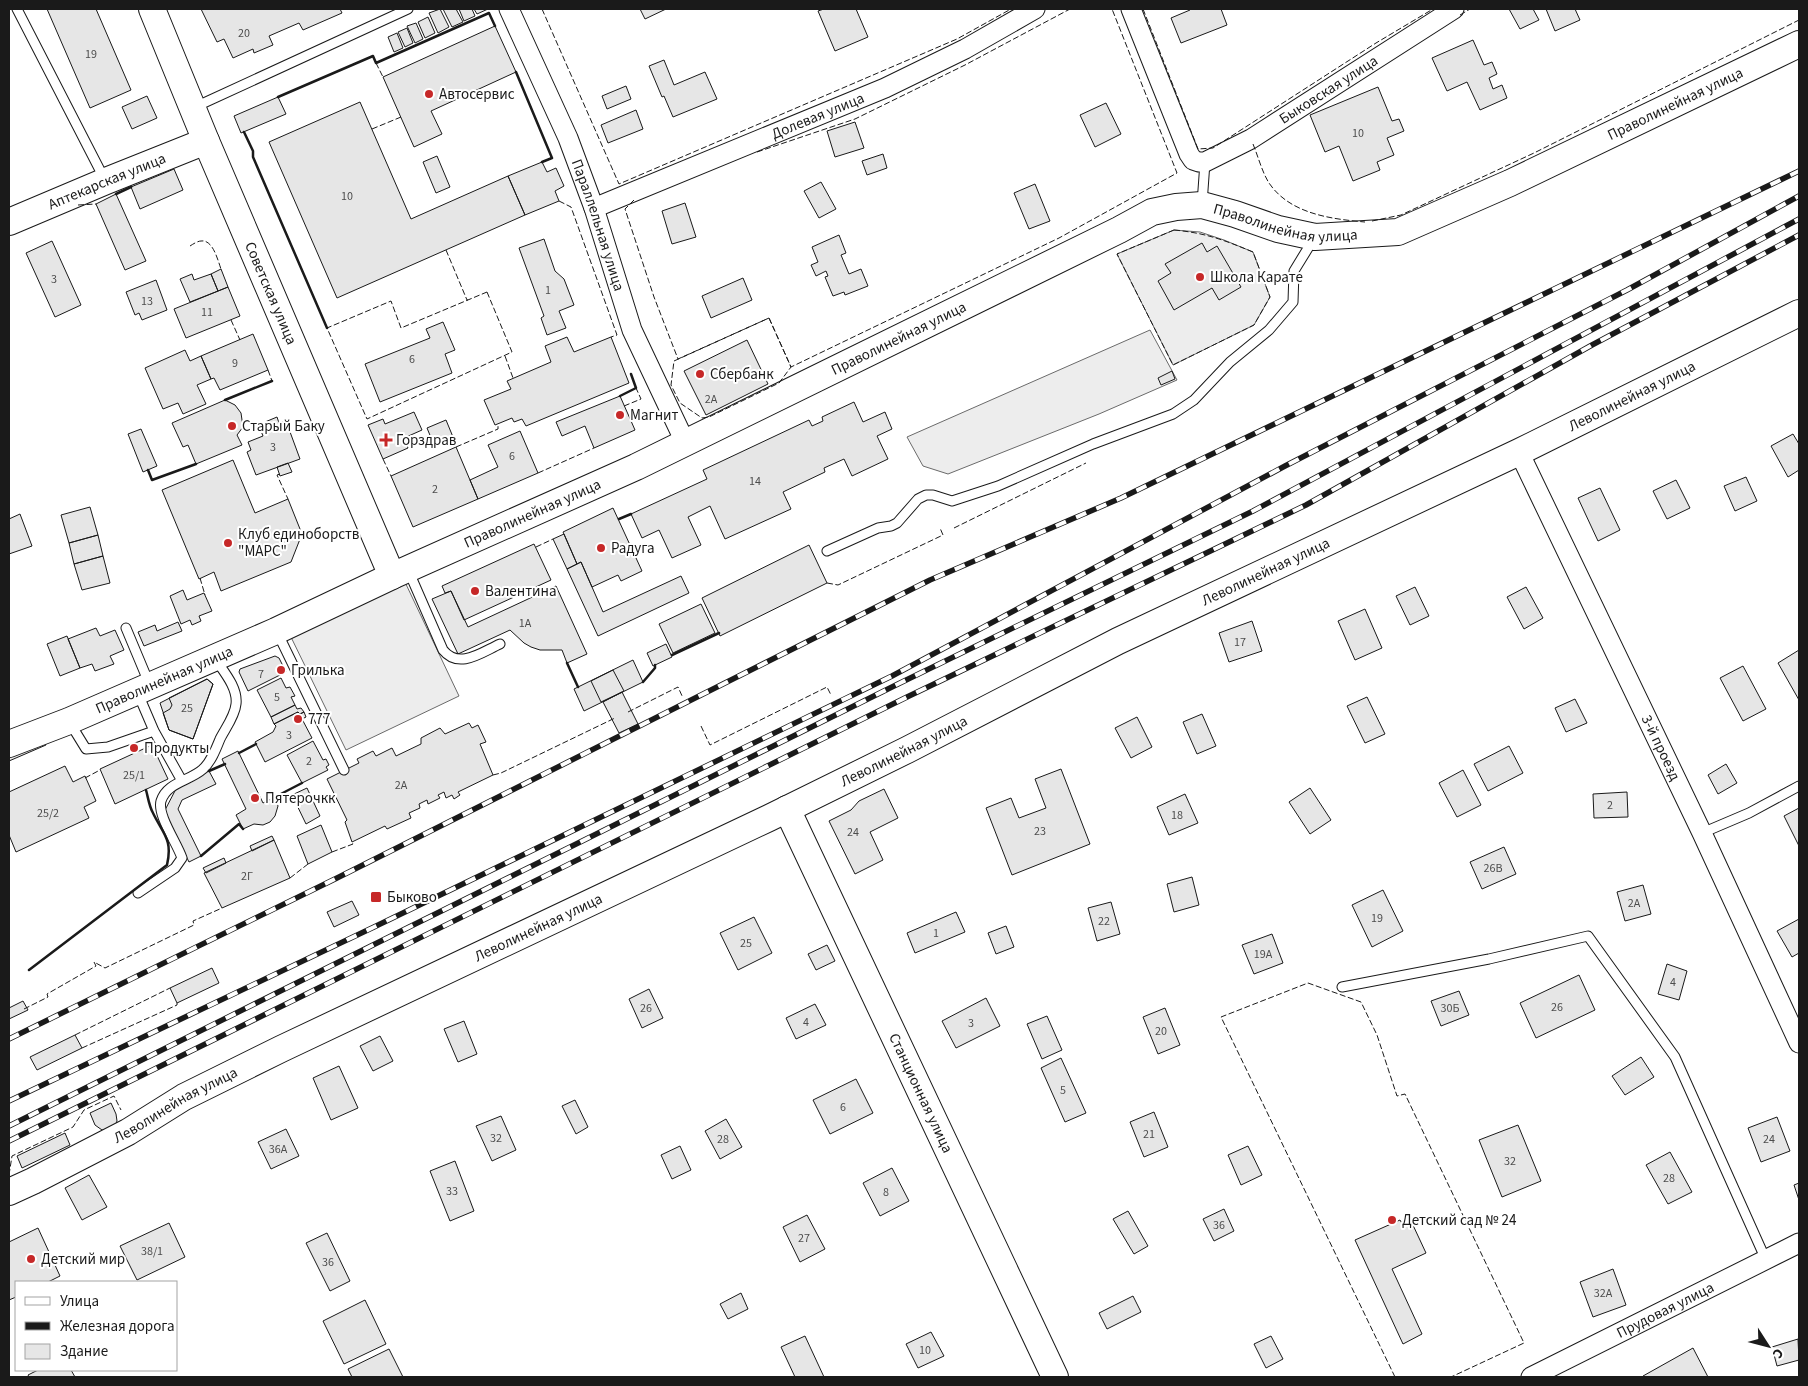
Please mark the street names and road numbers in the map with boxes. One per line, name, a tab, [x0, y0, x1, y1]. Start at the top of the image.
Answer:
street label: Быковская улица	[1275, 50, 1382, 129]
street label: Праволинейная улица	[1604, 62, 1746, 145]
street label: Долевая улица	[768, 87, 867, 144]
street label: Аптекарская улица	[45, 148, 169, 215]
street label: Параллельная улица	[566, 156, 630, 294]
street label: Праволинейная улица	[1211, 198, 1358, 247]
street label: Советская улица	[240, 238, 302, 348]
street label: Праволинейная улица	[827, 296, 970, 380]
street label: Леволинейная улица	[1565, 356, 1699, 436]
street label: Праволинейная улица	[460, 474, 604, 553]
street label: Леволинейная улица	[1198, 532, 1333, 611]
street label: Праволинейная улица	[92, 640, 236, 719]
street label: Леволинейная улица	[837, 710, 971, 792]
street label: 3-й проезд	[1636, 711, 1686, 784]
street label: Леволинейная улица	[471, 888, 606, 967]
street label: Станционная улица	[884, 1030, 958, 1156]
street label: Леволинейная улица	[110, 1062, 241, 1148]
street label: Прудовая улица	[1613, 1277, 1717, 1343]

